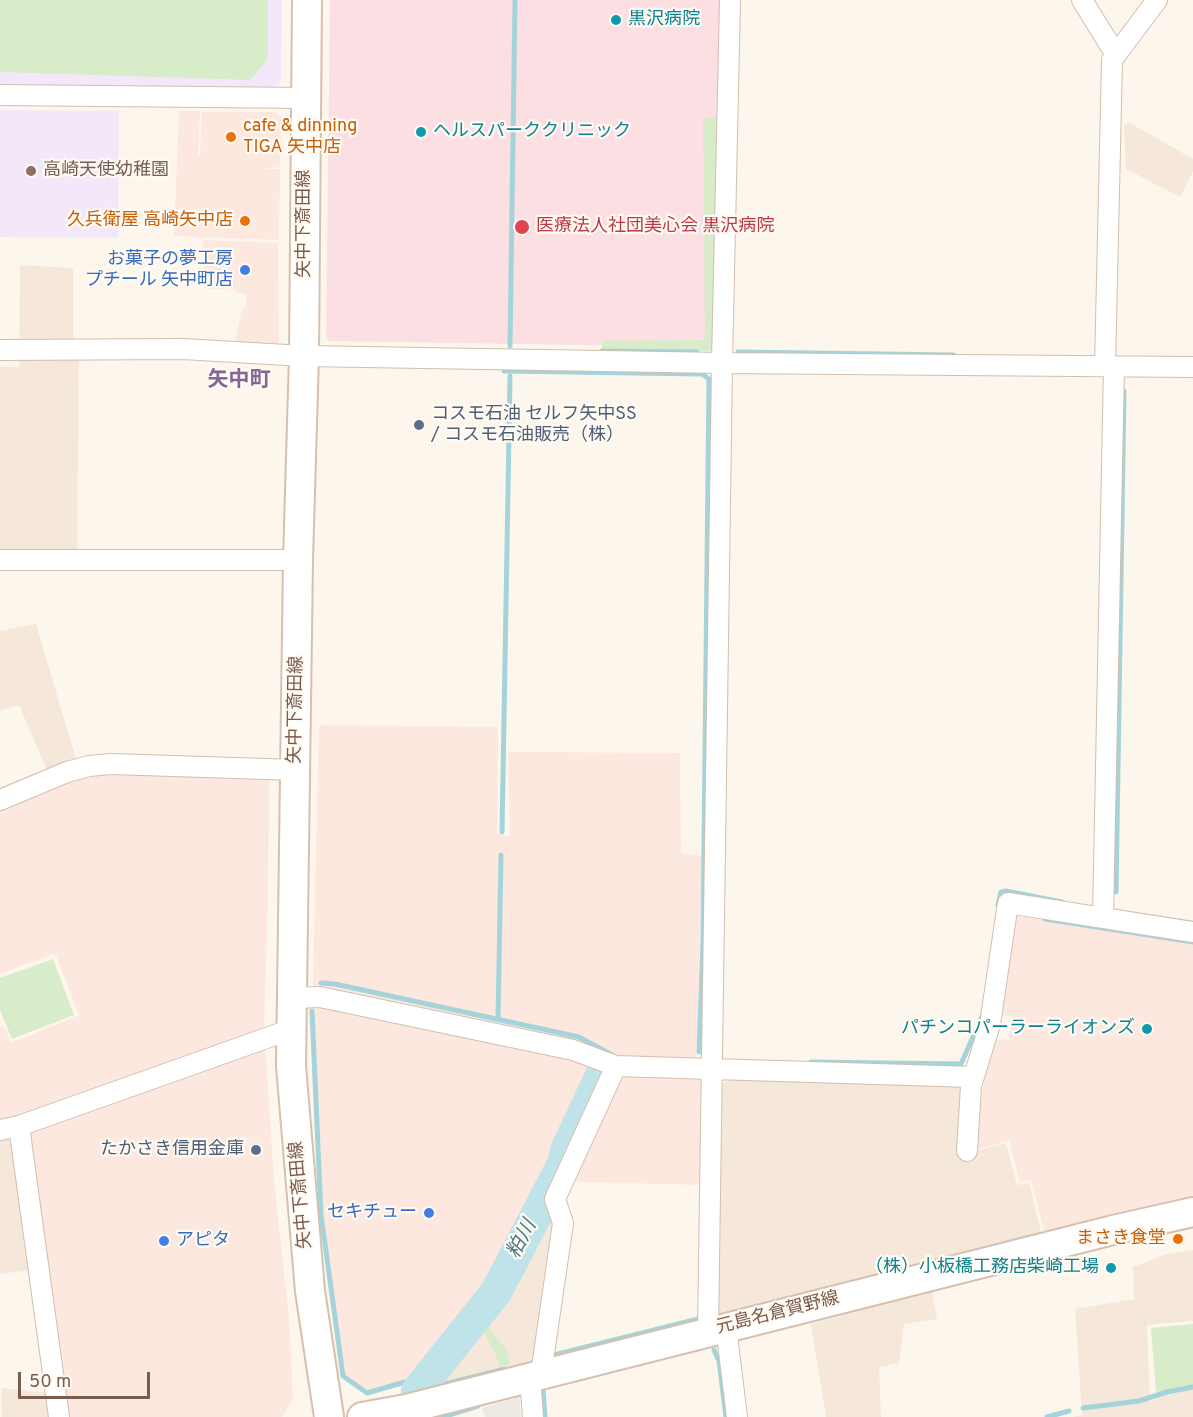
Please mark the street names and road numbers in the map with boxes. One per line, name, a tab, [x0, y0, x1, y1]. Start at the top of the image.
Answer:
street label: 矢中下斎田線	[294, 170, 316, 278]
street label: 矢中下斎田線	[285, 656, 309, 764]
street label: 矢中下斎田線	[287, 1140, 317, 1250]
street label: 元島名倉賀野線	[714, 1288, 842, 1340]

